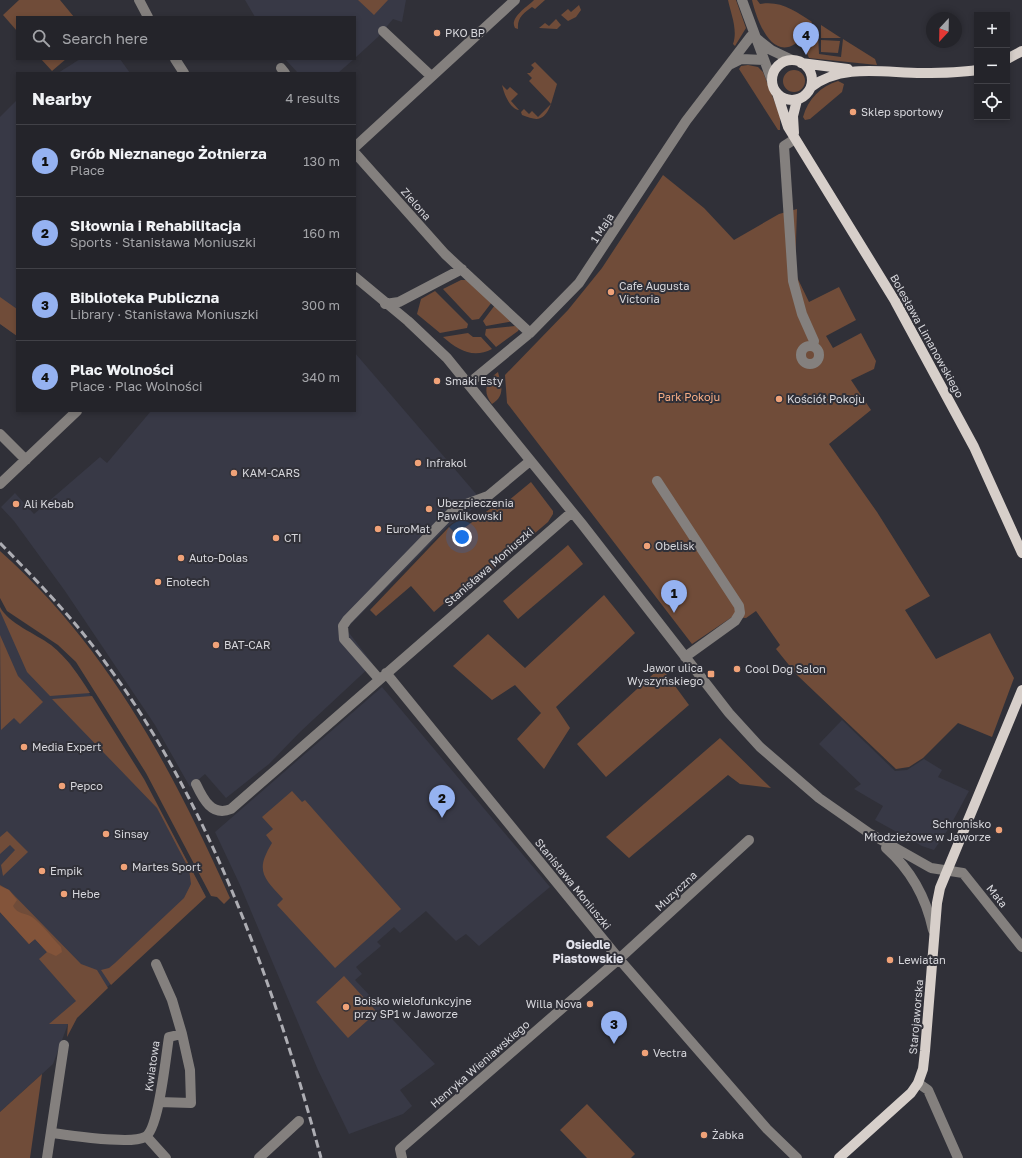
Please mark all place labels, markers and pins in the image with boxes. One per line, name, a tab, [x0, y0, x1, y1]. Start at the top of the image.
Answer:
pin: 4	[793, 22, 819, 55]
place label: PKO BP	[445, 26, 485, 39]
marker: PKO BP	[432, 28, 442, 38]
place label: Sklep sportowy	[861, 105, 943, 118]
marker: Sklep sportowy	[848, 107, 858, 117]
place label: Cafe Augusta Victoria	[619, 279, 689, 305]
marker: Cafe Augusta Victoria	[606, 287, 616, 297]
place label: Smaki Esty	[445, 374, 503, 387]
marker: Smaki Esty	[432, 376, 442, 386]
place label: Kościół Pokoju	[787, 392, 865, 405]
marker: Kościół Pokoju	[774, 394, 784, 404]
place label: Infrakol	[426, 456, 467, 469]
marker: Infrakol	[413, 458, 423, 468]
place label: KAM-CARS	[242, 466, 300, 479]
marker: KAM-CARS	[229, 468, 239, 478]
place label: Ubezpieczenia Pawlikowski	[437, 496, 514, 522]
place label: Ali Kebab	[24, 497, 74, 510]
marker: Ali Kebab	[11, 499, 21, 509]
marker: Ubezpieczenia Pawlikowski	[424, 504, 434, 514]
place label: EuroMat	[386, 522, 430, 535]
marker: EuroMat	[373, 524, 383, 534]
place label: CTI	[284, 531, 302, 544]
marker: CTI	[271, 533, 281, 543]
place label: Obelisk	[655, 539, 695, 552]
marker: Obelisk	[642, 541, 652, 551]
place label: Auto-Dolas	[189, 551, 248, 564]
marker: Auto-Dolas	[176, 553, 186, 563]
place label: Enotech	[166, 575, 210, 588]
marker: Enotech	[153, 577, 163, 587]
pin: 1	[661, 580, 687, 613]
place label: BAT-CAR	[224, 638, 270, 651]
marker: BAT-CAR	[211, 640, 221, 650]
place label: Jawor ulica Wyszyńskiego	[627, 661, 703, 687]
place label: Cool Dog Salon	[745, 662, 826, 675]
marker: Cool Dog Salon	[732, 664, 742, 674]
marker: Jawor ulica Wyszyńskiego	[706, 669, 716, 679]
place label: Media Expert	[32, 740, 101, 753]
marker: Media Expert	[19, 742, 29, 752]
place label: Pepco	[70, 779, 103, 792]
marker: Pepco	[57, 781, 67, 791]
pin: 2	[429, 785, 455, 818]
place label: Schronisko Młodzieżowe w Jaworze	[864, 817, 991, 843]
marker: Schronisko Młodzieżowe w Jaworze	[994, 825, 1004, 835]
place label: Sinsay	[114, 827, 149, 840]
marker: Sinsay	[101, 829, 111, 839]
place label: Martes Sport	[132, 860, 201, 873]
marker: Martes Sport	[119, 862, 129, 872]
place label: Empik	[50, 864, 82, 877]
marker: Empik	[37, 866, 47, 876]
place label: Hebe	[72, 887, 100, 900]
marker: Hebe	[59, 889, 69, 899]
place label: Lewiatan	[898, 953, 946, 966]
marker: Lewiatan	[885, 955, 895, 965]
place label: Boisko wielofunkcyjne przy SP1 w Jaworze	[354, 994, 472, 1020]
place label: Willa Nova	[526, 997, 582, 1010]
marker: Willa Nova	[585, 999, 595, 1009]
marker: Boisko wielofunkcyjne przy SP1 w Jaworze	[341, 1002, 351, 1012]
pin: 3	[601, 1011, 627, 1044]
place label: Vectra	[653, 1046, 687, 1059]
marker: Vectra	[640, 1048, 650, 1058]
place label: Żabka	[712, 1128, 744, 1141]
marker: Żabka	[699, 1130, 709, 1140]

